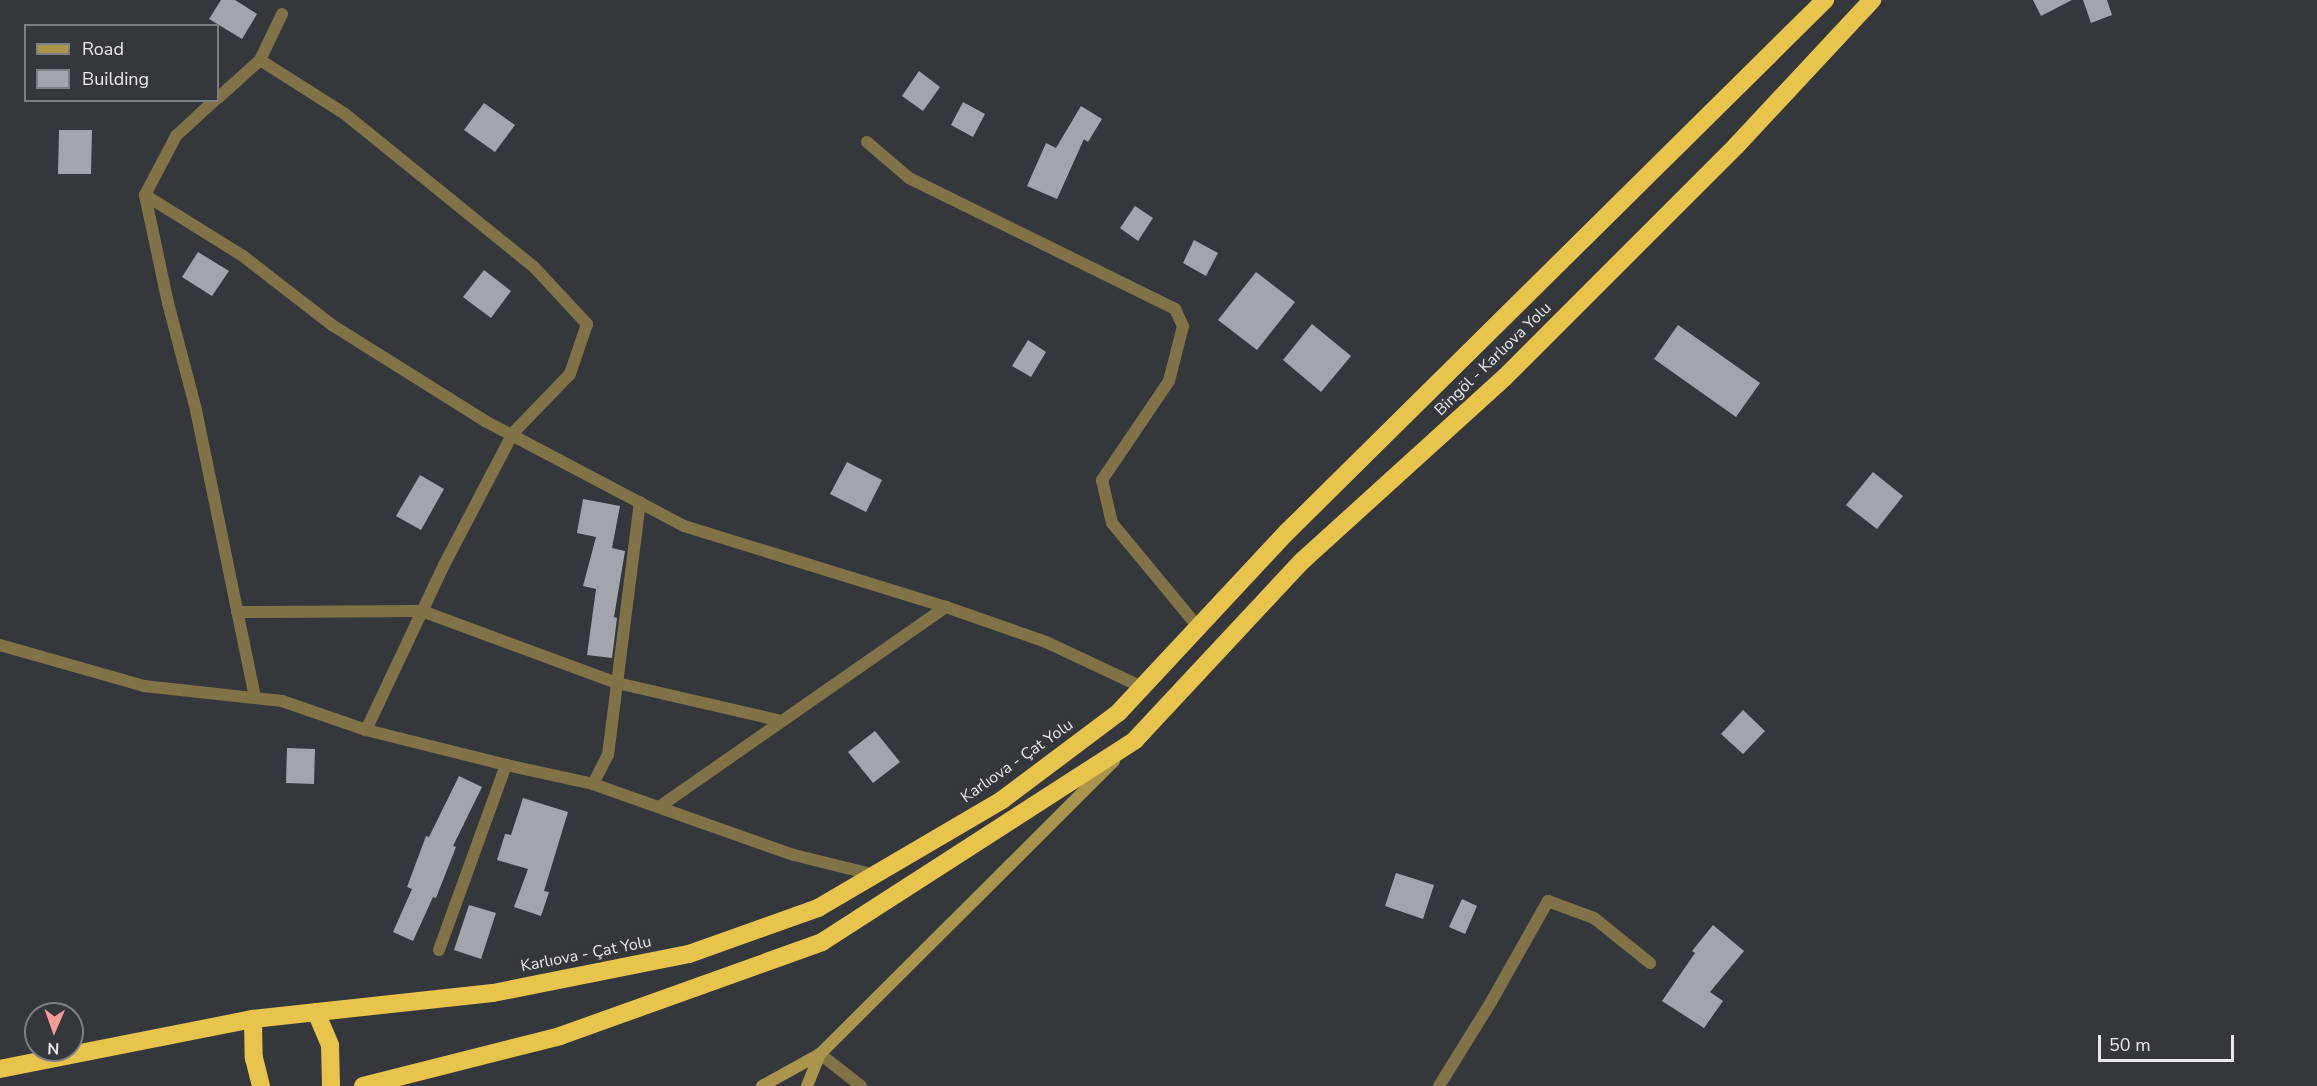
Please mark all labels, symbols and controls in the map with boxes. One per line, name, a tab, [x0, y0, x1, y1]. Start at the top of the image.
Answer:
legend	[24, 24, 219, 102]
text: Road	[82, 37, 124, 61]
text: Building	[82, 67, 149, 91]
street label: Bingöl - Karlıova Yolu	[1431, 298, 1555, 420]
street label: Karlıova - Çat Yolu	[957, 715, 1077, 807]
street label: Karlıova - Çat Yolu	[519, 932, 653, 976]
north arrow	[24, 1002, 84, 1062]
scale bar	[2101, 1023, 2238, 1061]
text: 50 m	[2109, 1033, 2151, 1057]
text: N	[47, 1037, 60, 1059]

